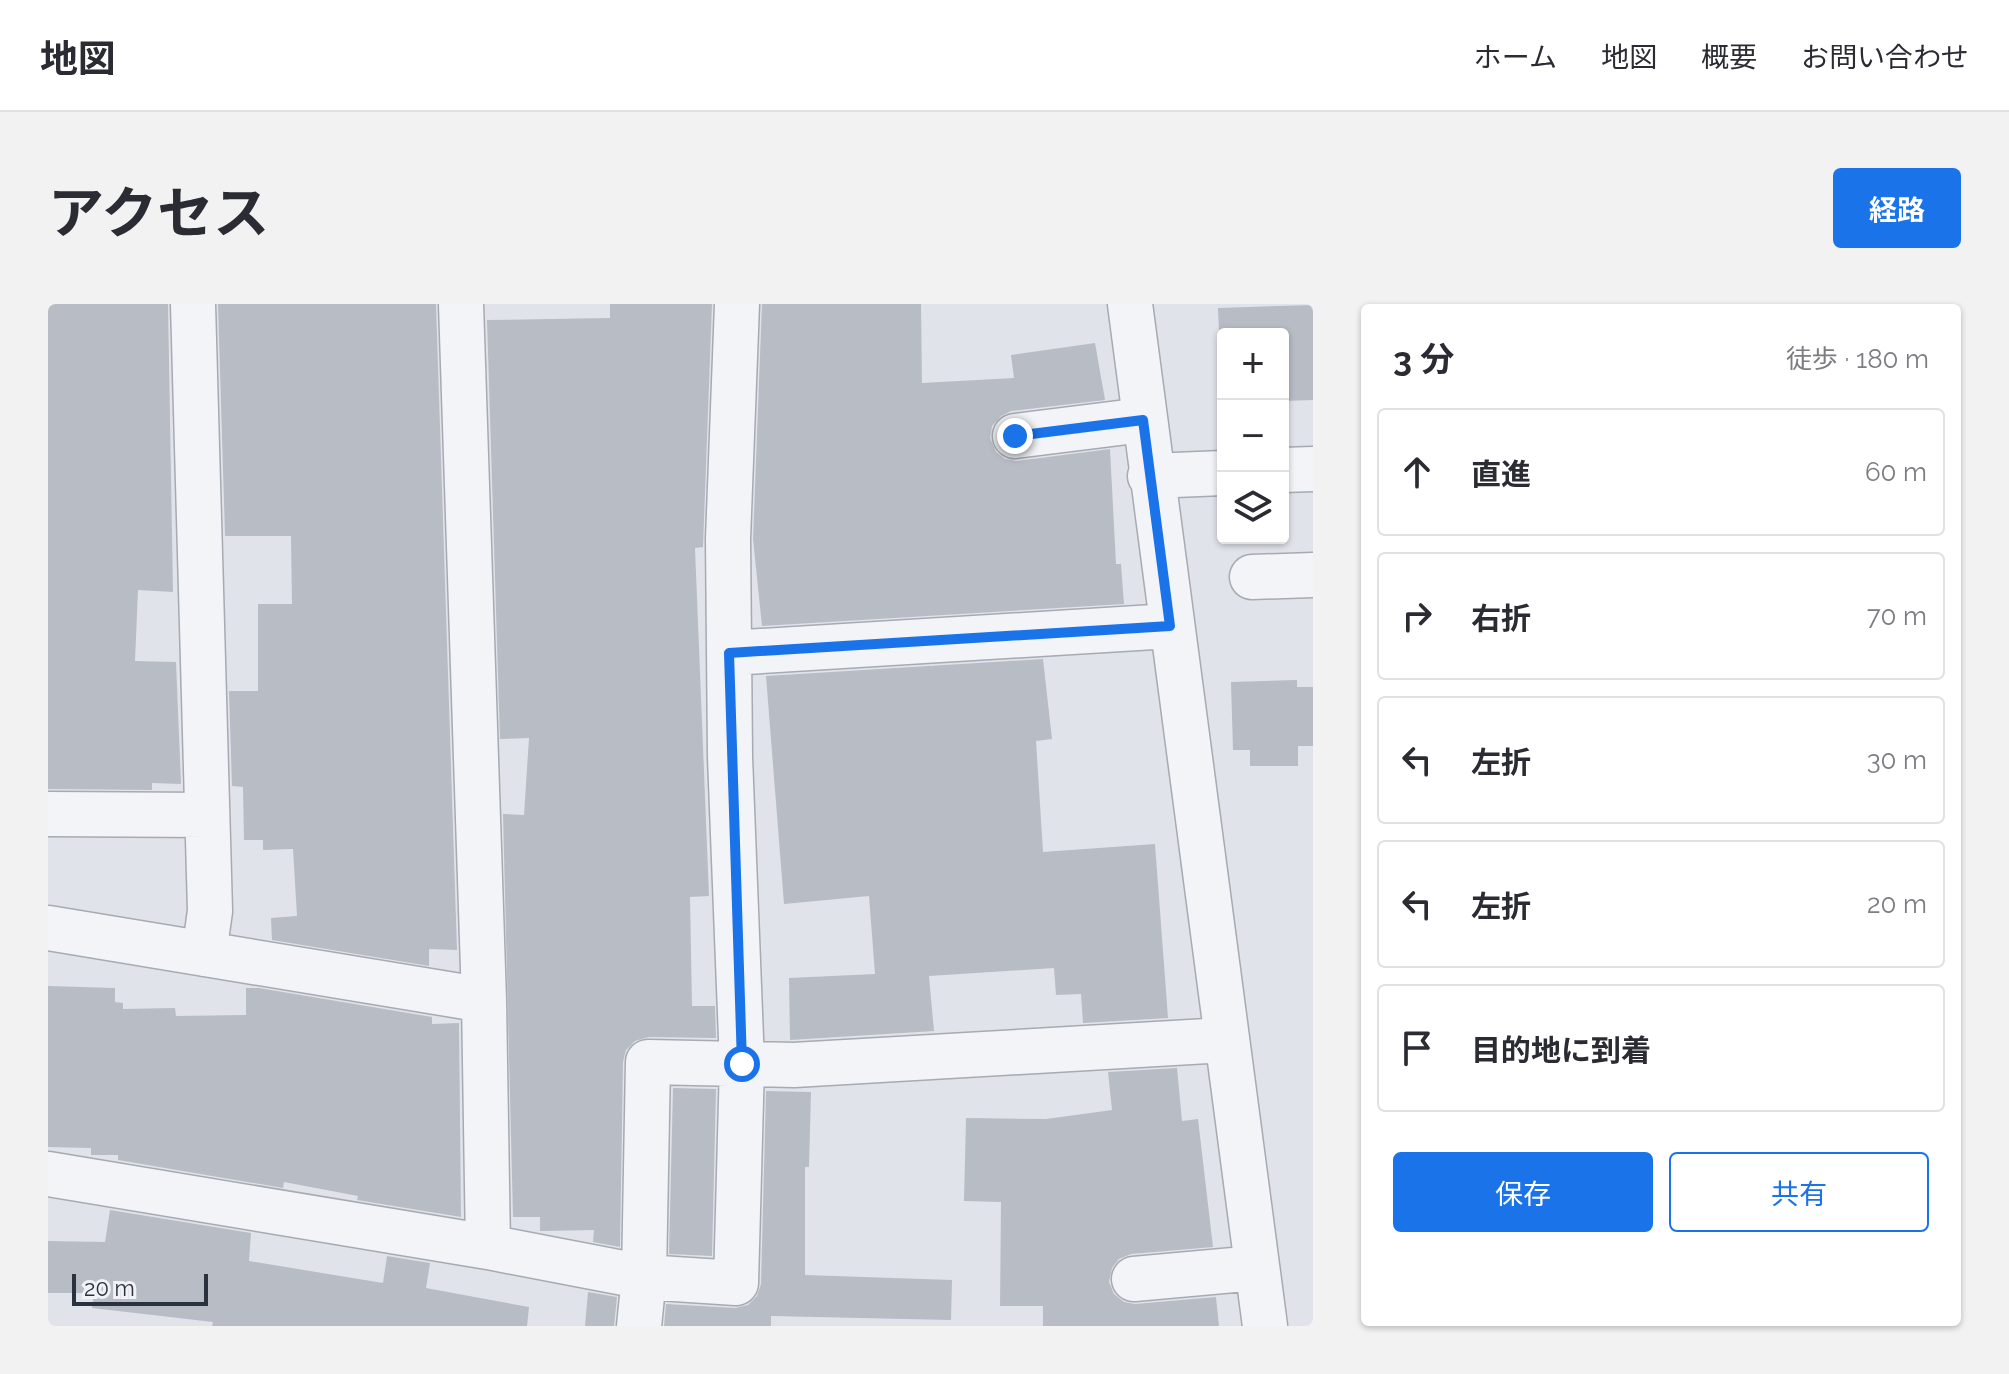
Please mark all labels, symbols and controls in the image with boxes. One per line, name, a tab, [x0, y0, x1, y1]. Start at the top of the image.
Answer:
text: 地図	[40, 36, 116, 81]
text: ホーム	[1474, 41, 1557, 74]
text: 地図	[1601, 41, 1657, 74]
text: 概要	[1701, 41, 1757, 74]
text: お問い合わせ	[1801, 41, 1969, 74]
button: 経路	[1833, 168, 1961, 248]
text: アクセス	[48, 180, 269, 246]
map controls	[1217, 328, 1289, 544]
button: +	[1217, 328, 1289, 400]
text: 3 分	[1393, 339, 1454, 379]
text: 徒歩 · 180 m	[1786, 344, 1929, 374]
button: −	[1217, 400, 1289, 472]
route end	[997, 418, 1033, 454]
icon: ahead	[1395, 450, 1439, 494]
text: 直進	[1471, 457, 1531, 492]
text: 60 m	[1865, 457, 1927, 487]
button: layers	[1217, 472, 1289, 544]
icon: right	[1395, 594, 1439, 638]
text: 右折	[1471, 601, 1531, 636]
text: 70 m	[1867, 601, 1927, 631]
icon: left	[1395, 738, 1439, 782]
text: 左折	[1471, 745, 1531, 780]
text: 30 m	[1867, 745, 1927, 775]
icon: left	[1395, 882, 1439, 926]
text: 左折	[1471, 889, 1531, 924]
text: 20 m	[1867, 889, 1927, 919]
icon: arrive	[1395, 1026, 1439, 1070]
text: 目的地に到着	[1471, 1033, 1651, 1068]
route start	[724, 1046, 760, 1082]
button: 保存	[1393, 1152, 1653, 1232]
button: 共有	[1669, 1152, 1929, 1232]
scale bar	[72, 1270, 208, 1306]
text: 20 m	[84, 1275, 135, 1301]

